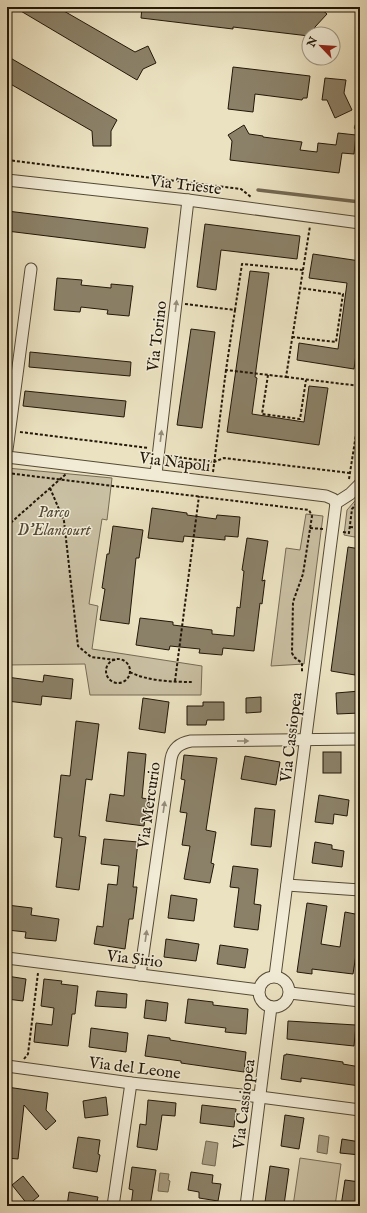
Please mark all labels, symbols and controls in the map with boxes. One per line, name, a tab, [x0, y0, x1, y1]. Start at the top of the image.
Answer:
north arrow	[301, 26, 341, 66]
text: N	[304, 34, 321, 50]
street label: Via Trieste	[148, 172, 222, 200]
street label: Via Torino	[144, 299, 172, 374]
one-way arrow	[173, 300, 179, 313]
one-way arrow	[157, 430, 164, 442]
street label: Via Napoli	[137, 449, 211, 477]
park label: Parco D'Elancourt	[17, 503, 91, 541]
street label: Via Cassiopea	[276, 691, 307, 784]
one-way arrow	[237, 738, 250, 744]
street label: Via Mercurio	[134, 760, 166, 851]
one-way arrow	[161, 801, 167, 813]
one-way arrow	[143, 930, 149, 942]
street label: Via Sirio	[105, 947, 164, 973]
street label: Via del Leone	[87, 1053, 182, 1085]
street label: Via Cassiopea	[229, 1058, 260, 1151]

